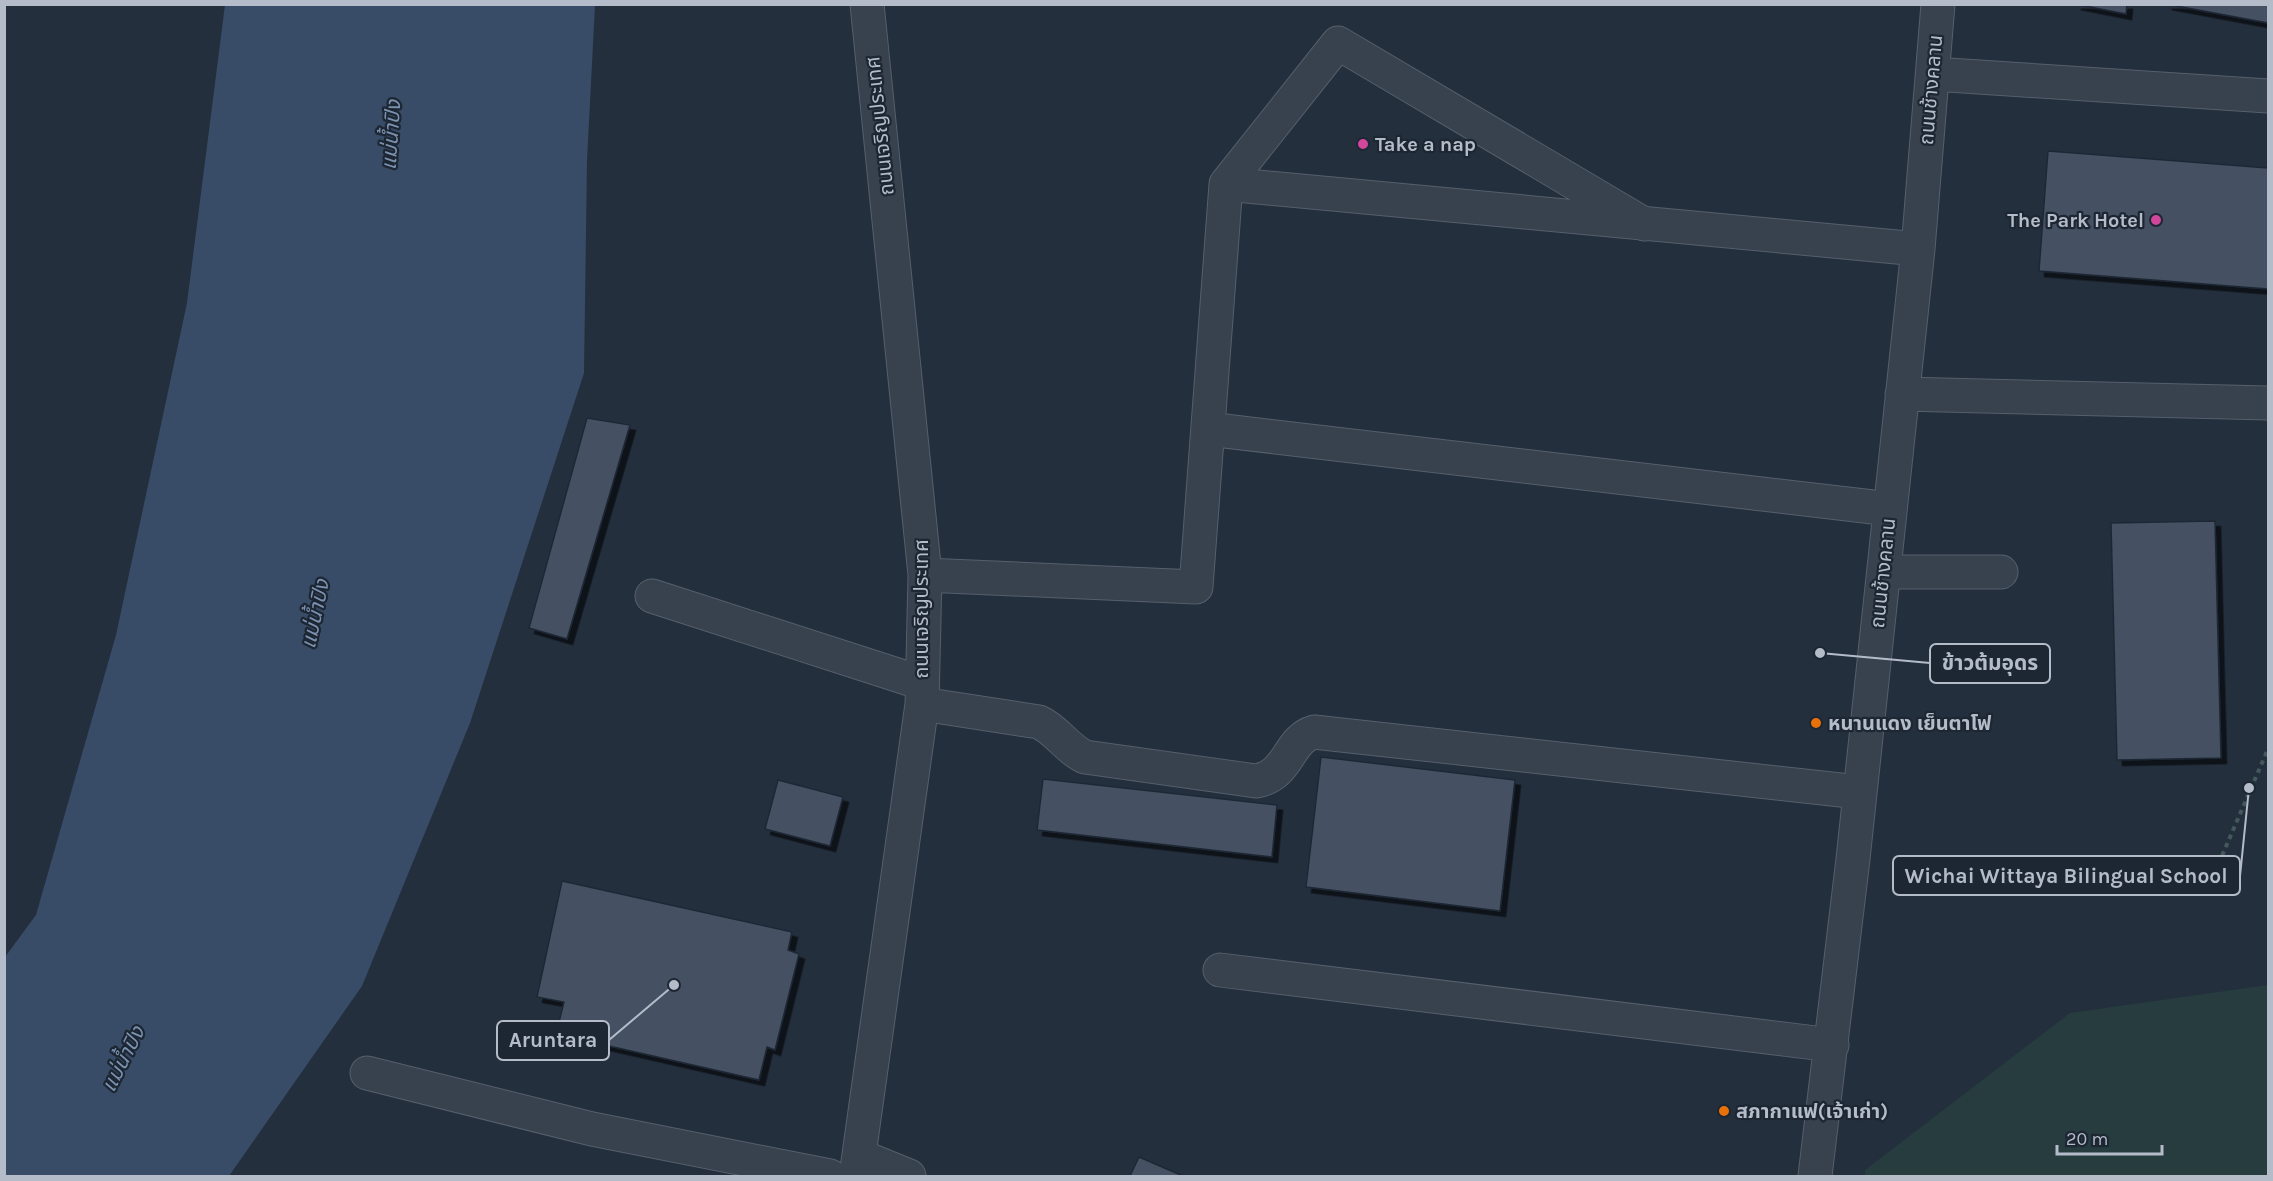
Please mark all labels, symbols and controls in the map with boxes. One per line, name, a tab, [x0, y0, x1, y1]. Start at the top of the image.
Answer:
street label: ถนนช้างคลาน	[1915, 34, 1947, 146]
street label: ถนนเจริญประเทศ	[861, 55, 899, 197]
water label: แม่น้ำปิง	[374, 97, 406, 171]
place label: Take a nap	[1375, 133, 1476, 156]
marker: Take a nap	[1356, 137, 1370, 151]
place label: The Park Hotel	[2007, 209, 2144, 232]
marker: The Park Hotel	[2149, 213, 2163, 227]
street label: ถนนช้างคลาน	[1866, 517, 1900, 629]
street label: ถนนเจริญประเทศ	[910, 539, 933, 679]
water label: แม่น้ำปิง	[293, 575, 334, 651]
callout: ข้าวต้มอุดร	[1930, 644, 2050, 683]
text: ข้าวต้มอุดร	[1942, 651, 2038, 676]
place label: หนานแดง เย็นตาโฟ	[1828, 712, 1992, 735]
marker: หนานแดง เย็นตาโฟ	[1809, 716, 1823, 730]
callout: Wichai Wittaya Bilingual School	[1893, 856, 2240, 895]
text: Wichai Wittaya Bilingual School	[1904, 864, 2228, 888]
water label: แม่น้ำปิง	[94, 1019, 150, 1096]
callout: Aruntara	[497, 1021, 609, 1060]
text: Aruntara	[509, 1028, 597, 1052]
place label: สภากาแฟ(เจ้าเก่า)	[1736, 1100, 1888, 1123]
marker: สภากาแฟ(เจ้าเก่า)	[1717, 1104, 1731, 1118]
scale bar	[2057, 1118, 2162, 1156]
text: 20 m	[2066, 1128, 2108, 1150]

